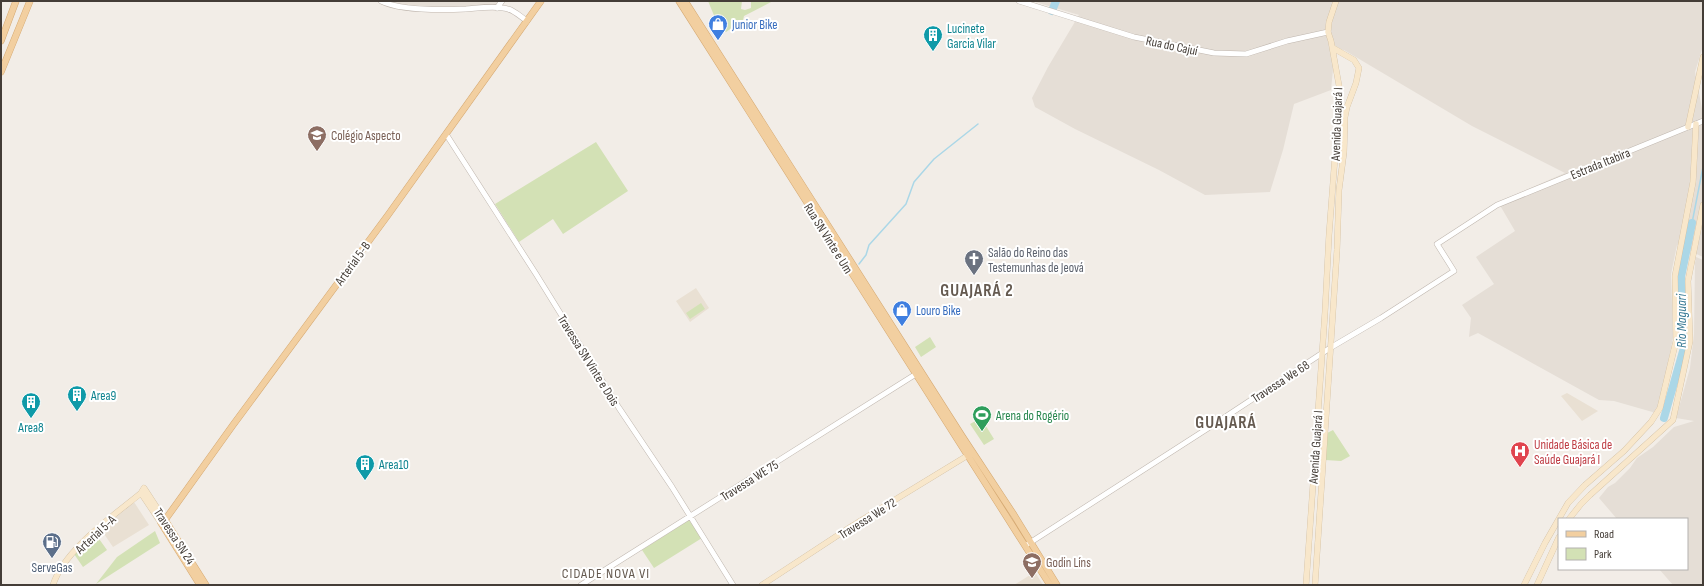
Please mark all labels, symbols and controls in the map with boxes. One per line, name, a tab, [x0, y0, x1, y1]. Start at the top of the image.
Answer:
shop icon: Junior Bike	[707, 13, 729, 41]
place label: Junior Bike	[731, 17, 777, 33]
place label: Lucinete Garcia Vilar	[947, 21, 996, 52]
building icon: Lucinete Garcia Vilar	[922, 24, 944, 52]
street label: Rua do Cajuí	[1144, 33, 1200, 59]
street label: Avenida Guajará I	[1328, 87, 1346, 162]
school or university icon: Colégio Aspecto	[306, 124, 328, 152]
place label: Colégio Aspecto	[331, 128, 401, 144]
street label: Estrada Itabira	[1568, 145, 1633, 183]
street label: Rua SN Vinte e Um	[800, 200, 856, 277]
street label: Arterial 5-B	[331, 238, 374, 289]
place label: Salão do Reino das Testemunhas de Jeová	[988, 245, 1084, 276]
church icon: Salão do Reino das Testemunhas de Jeová	[963, 248, 985, 276]
district label: GUAJARÁ 2	[940, 281, 1014, 301]
water label: Rio Maguari	[1673, 293, 1690, 348]
shop icon: Louro Bike	[891, 299, 913, 327]
place label: Louro Bike	[916, 303, 961, 319]
street label: Travessa SN Vinte e Dois	[554, 312, 623, 409]
street label: Travessa We 68	[1248, 357, 1313, 407]
building icon: Area9	[66, 384, 88, 412]
place label: Area9	[90, 388, 117, 404]
building icon: Area8	[20, 391, 42, 419]
sports icon: Arena do Rogério	[971, 404, 993, 432]
place label: Arena do Rogério	[995, 408, 1069, 424]
street label: Avenida Guajará I	[1305, 410, 1327, 485]
district label: GUAJARÁ	[1195, 413, 1257, 433]
place label: Area8	[17, 420, 44, 436]
place label: Unidade Básica de Saúde Guajará I	[1534, 437, 1612, 468]
hospital icon: Unidade Básica de Saúde Guajará I	[1509, 440, 1531, 468]
building icon: Area10	[354, 453, 376, 481]
place label: Area10	[378, 457, 409, 473]
street label: Travessa WE 75	[718, 457, 782, 505]
street label: Travessa We 72	[836, 495, 899, 543]
street label: Travessa SN 24	[150, 505, 199, 568]
street label: Arterial 5-A	[71, 512, 120, 558]
legend	[1558, 518, 1688, 570]
text: Road	[1594, 527, 1614, 542]
fuel station icon: ServeGas	[41, 531, 63, 559]
text: Park	[1594, 547, 1612, 562]
school or university icon: Godin Líns	[1021, 551, 1043, 579]
place label: Godin Líns	[1046, 555, 1091, 571]
place label: ServeGas	[32, 560, 73, 576]
district label: CIDADE NOVA VI	[562, 565, 650, 582]

